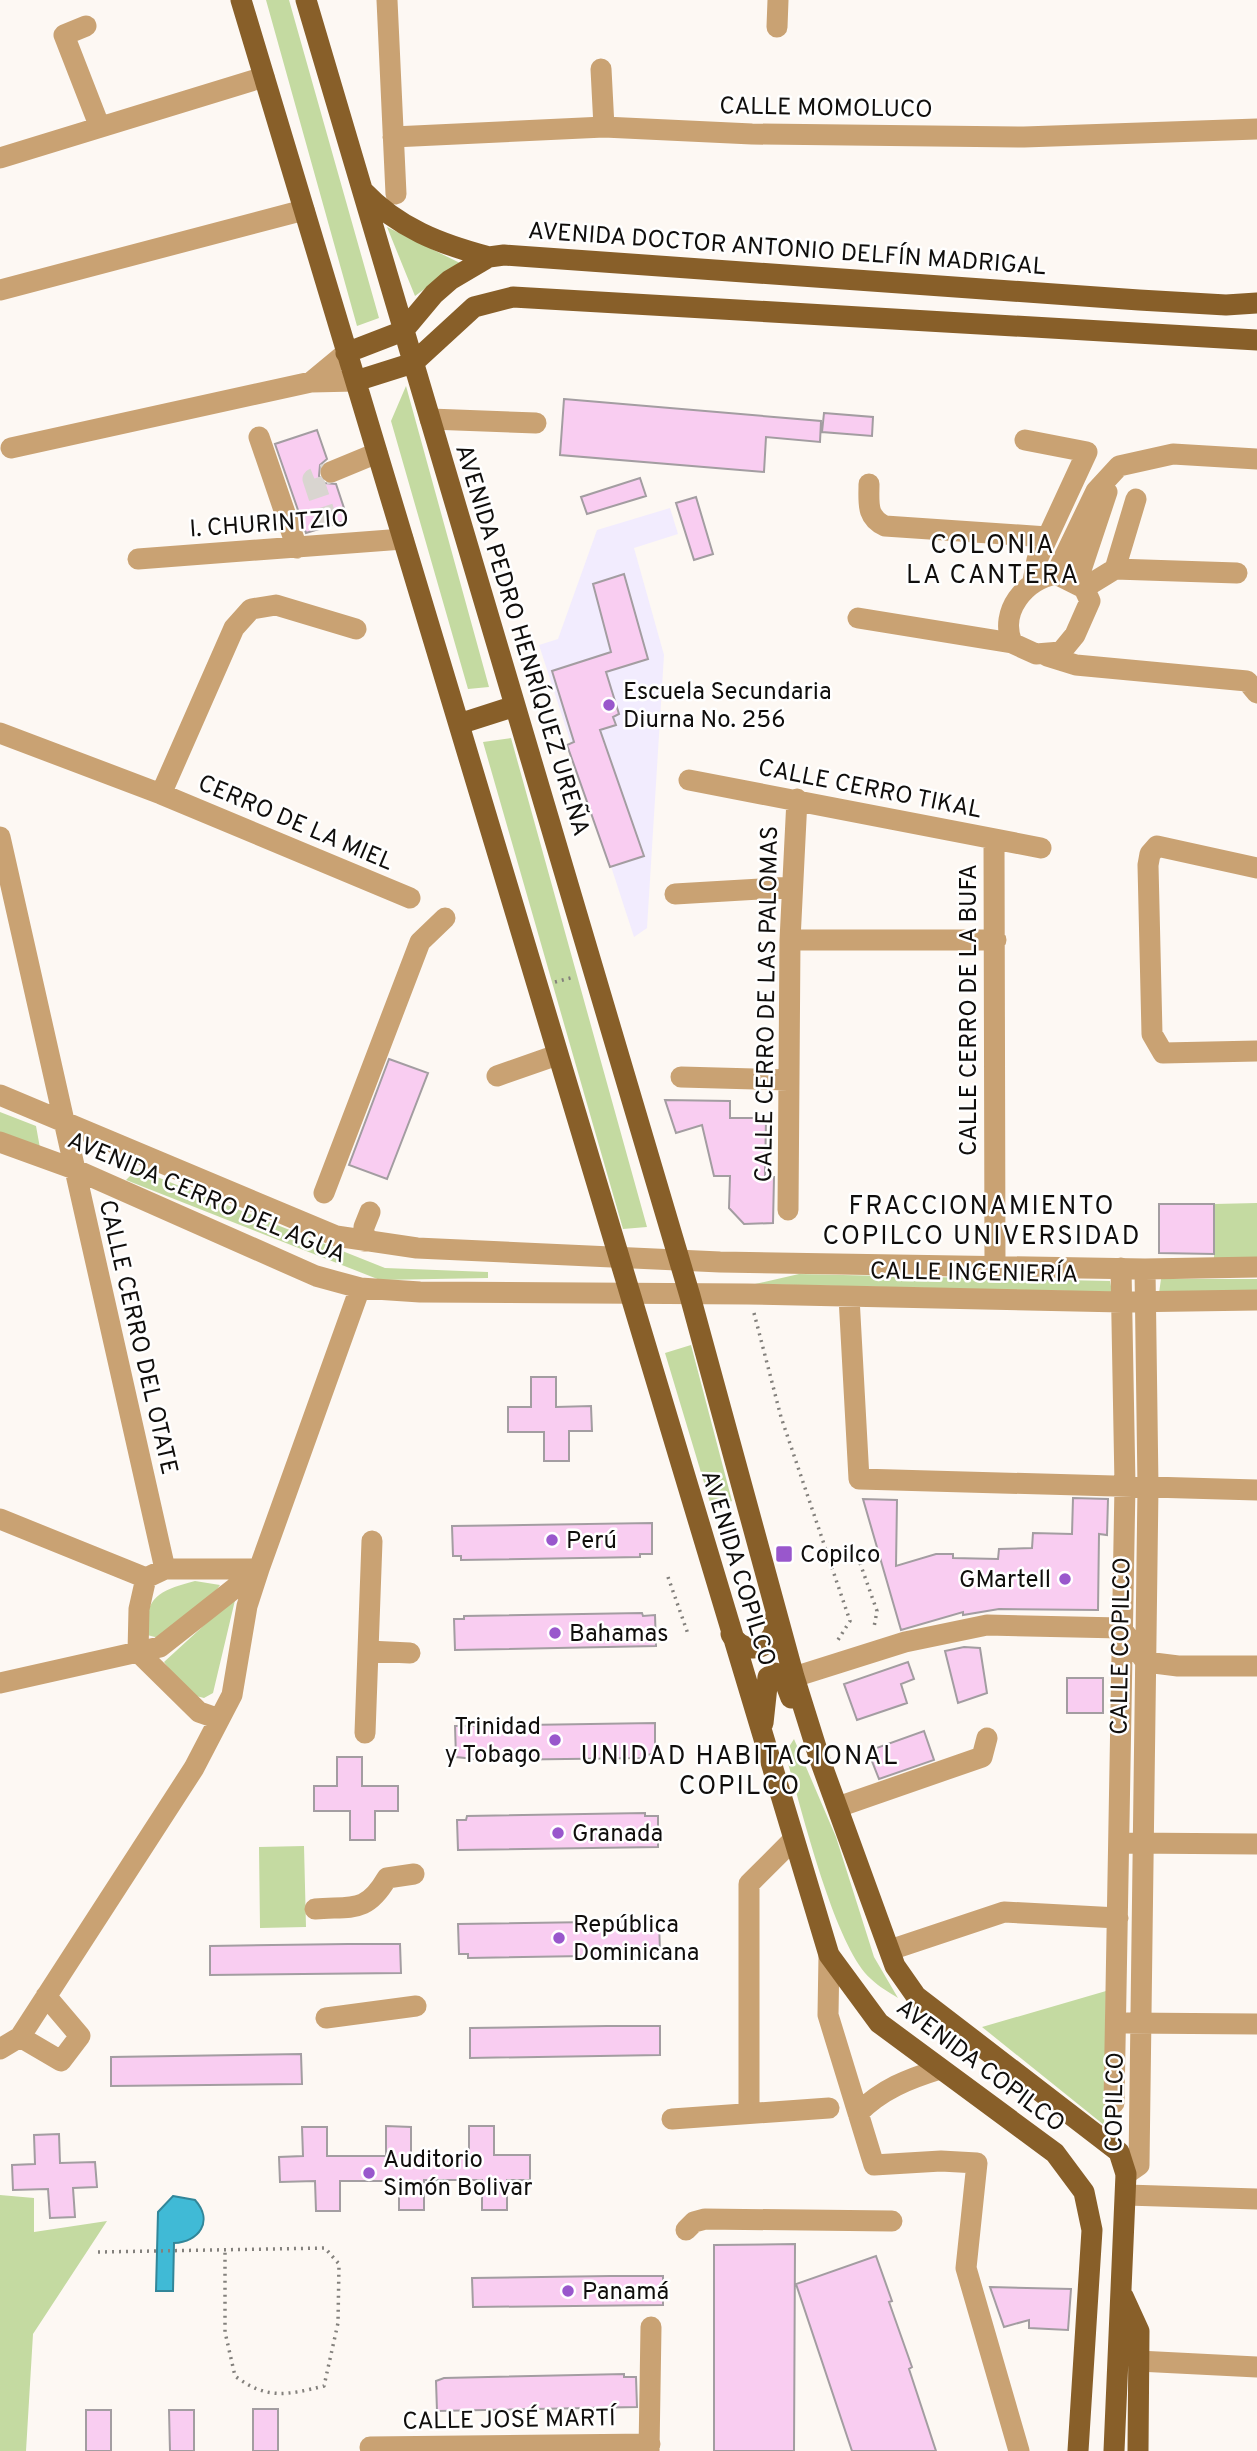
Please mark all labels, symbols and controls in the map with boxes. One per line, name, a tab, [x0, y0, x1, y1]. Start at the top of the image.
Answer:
street label: CALLE MOMOLUCO	[719, 92, 933, 126]
street label: AVENIDA DOCTOR ANTONIO DELFÍN MADRIGAL	[527, 215, 1047, 283]
street label: AVENIDA PEDRO HENRÍQUEZ UREÑA	[447, 441, 597, 840]
street label: I. CHURINTZIO	[188, 504, 350, 546]
district label: COLONIA LA CANTERA	[906, 530, 1080, 593]
place label: Escuela Secundaria Diurna No. 256	[623, 678, 832, 736]
marker: Escuela Secundaria Diurna No. 256	[601, 697, 617, 713]
street label: CALLE CERRO TIKAL	[755, 754, 984, 826]
street label: CERRO DE LA MIEL	[193, 769, 397, 879]
street label: CALLE CERRO DE LAS PALOMAS	[750, 826, 786, 1183]
street label: CALLE CERRO DE LA BUFA	[955, 864, 985, 1156]
street label: AVENIDA CERRO DEL AGUA	[62, 1126, 350, 1271]
district label: FRACCIONAMIENTO COPILCO UNIVERSIDAD	[823, 1191, 1141, 1254]
street label: CALLE CERRO DEL OTATE	[91, 1197, 183, 1478]
street label: CALLE INGENIERÍA	[869, 1255, 1079, 1291]
street label: AVENIDA COPILCO	[693, 1467, 781, 1670]
place label: Perú	[566, 1527, 617, 1557]
marker: Perú	[544, 1532, 560, 1548]
place label: Copilco	[800, 1541, 880, 1571]
marker: Copilco	[774, 1544, 794, 1564]
street label: CALLE COPILCO	[1105, 1557, 1139, 1735]
place label: GMartell	[959, 1566, 1051, 1596]
marker: GMartell	[1057, 1571, 1073, 1587]
place label: Bahamas	[569, 1620, 668, 1650]
marker: Bahamas	[547, 1625, 563, 1641]
place label: Trinidad y Tobago	[445, 1713, 541, 1771]
marker: Trinidad y Tobago	[547, 1732, 563, 1748]
district label: UNIDAD HABITACIONAL COPILCO	[581, 1741, 899, 1804]
place label: Granada	[572, 1820, 663, 1850]
marker: Granada	[550, 1825, 566, 1841]
place label: República Dominicana	[573, 1911, 699, 1969]
marker: República Dominicana	[551, 1930, 567, 1946]
street label: AVENIDA COPILCO	[890, 1993, 1070, 2140]
street label: COPILCO	[1100, 2052, 1132, 2152]
place label: Auditorio Simón Bolivar	[383, 2146, 533, 2204]
marker: Auditorio Simón Bolivar	[361, 2165, 377, 2181]
place label: Panamá	[582, 2278, 669, 2308]
marker: Panamá	[560, 2283, 576, 2299]
street label: CALLE JOSÉ MARTÍ	[402, 2402, 618, 2438]

